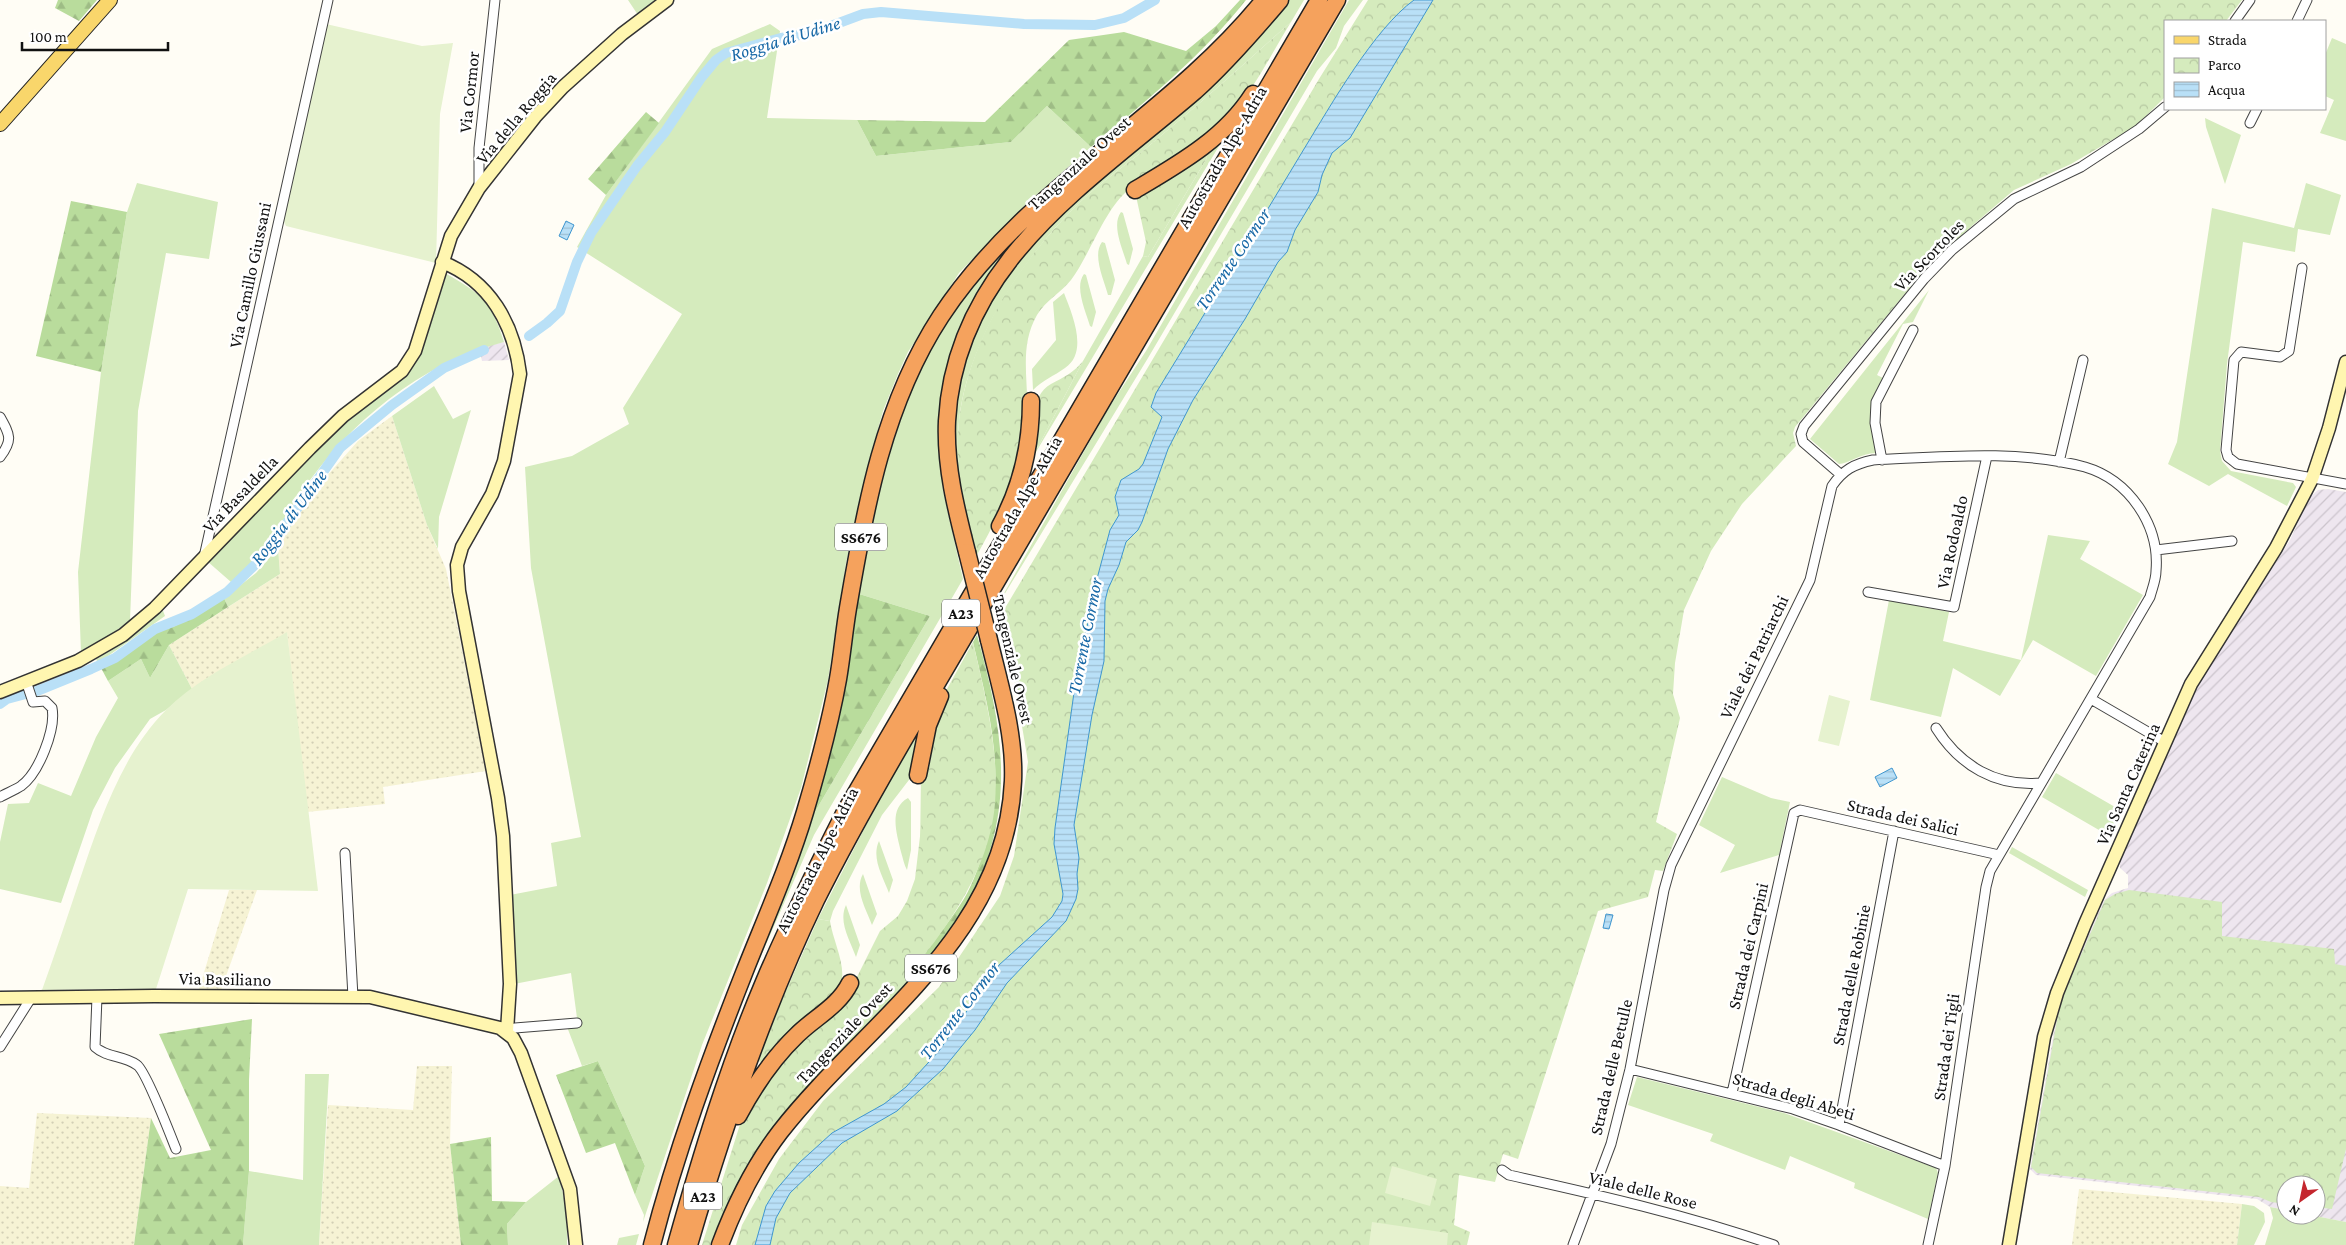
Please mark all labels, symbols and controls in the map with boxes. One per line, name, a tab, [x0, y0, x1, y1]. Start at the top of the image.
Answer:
water label: Roggia di Udine	[728, 12, 843, 65]
scale bar	[22, 20, 169, 52]
legend	[2164, 20, 2326, 110]
text: 100 m	[30, 29, 67, 45]
text: Strada	[2208, 32, 2247, 48]
street label: Via Cormor	[455, 50, 483, 134]
text: Parco	[2208, 57, 2241, 73]
street label: Via della Roggia	[472, 68, 560, 168]
street label: Autostrada Alpe-Adria	[1173, 82, 1271, 232]
text: Acqua	[2208, 82, 2245, 99]
street label: Tangenziale Ovest	[1024, 111, 1135, 214]
street label: Via Camillo Giussani	[225, 200, 275, 350]
water label: Torrente Cormor	[1191, 203, 1275, 314]
street label: Via Scortoles	[1890, 215, 1968, 295]
street label: Autostrada Alpe-Adria	[968, 432, 1066, 582]
street label: Via Basaldella	[198, 451, 282, 537]
water label: Roggia di Udine	[246, 466, 331, 569]
street label: Via Rodoaldo	[1932, 493, 1972, 591]
road number: SS676	[835, 524, 887, 550]
water label: Torrente Cormor	[1063, 575, 1106, 696]
street label: Viale dei Patriarchi	[1715, 592, 1793, 722]
street label: Tangenziale Ovest	[989, 593, 1038, 726]
road number: A23	[942, 600, 980, 626]
street label: Via Santa Caterina	[2092, 720, 2164, 848]
street label: Autostrada Alpe-Adria	[772, 784, 862, 936]
street label: Strada dei Salici	[1845, 794, 1961, 840]
street label: Strada dei Carpini	[1724, 881, 1772, 1011]
street label: Strada delle Robinie	[1828, 903, 1874, 1047]
road number: SS676	[905, 954, 957, 981]
water label: Torrente Cormor	[915, 956, 1005, 1063]
street label: Via Basiliano	[178, 968, 272, 990]
street label: Tangenziale Ovest	[792, 977, 897, 1088]
street label: Strada dei Tigli	[1929, 992, 1963, 1102]
street label: Strada delle Betulle	[1586, 997, 1636, 1137]
street label: Strada degli Abeti	[1730, 1068, 1858, 1124]
street label: Viale delle Rose	[1587, 1167, 1699, 1213]
north arrow	[2276, 1175, 2326, 1225]
road number: A23	[684, 1182, 722, 1210]
text: N	[2285, 1201, 2302, 1220]

